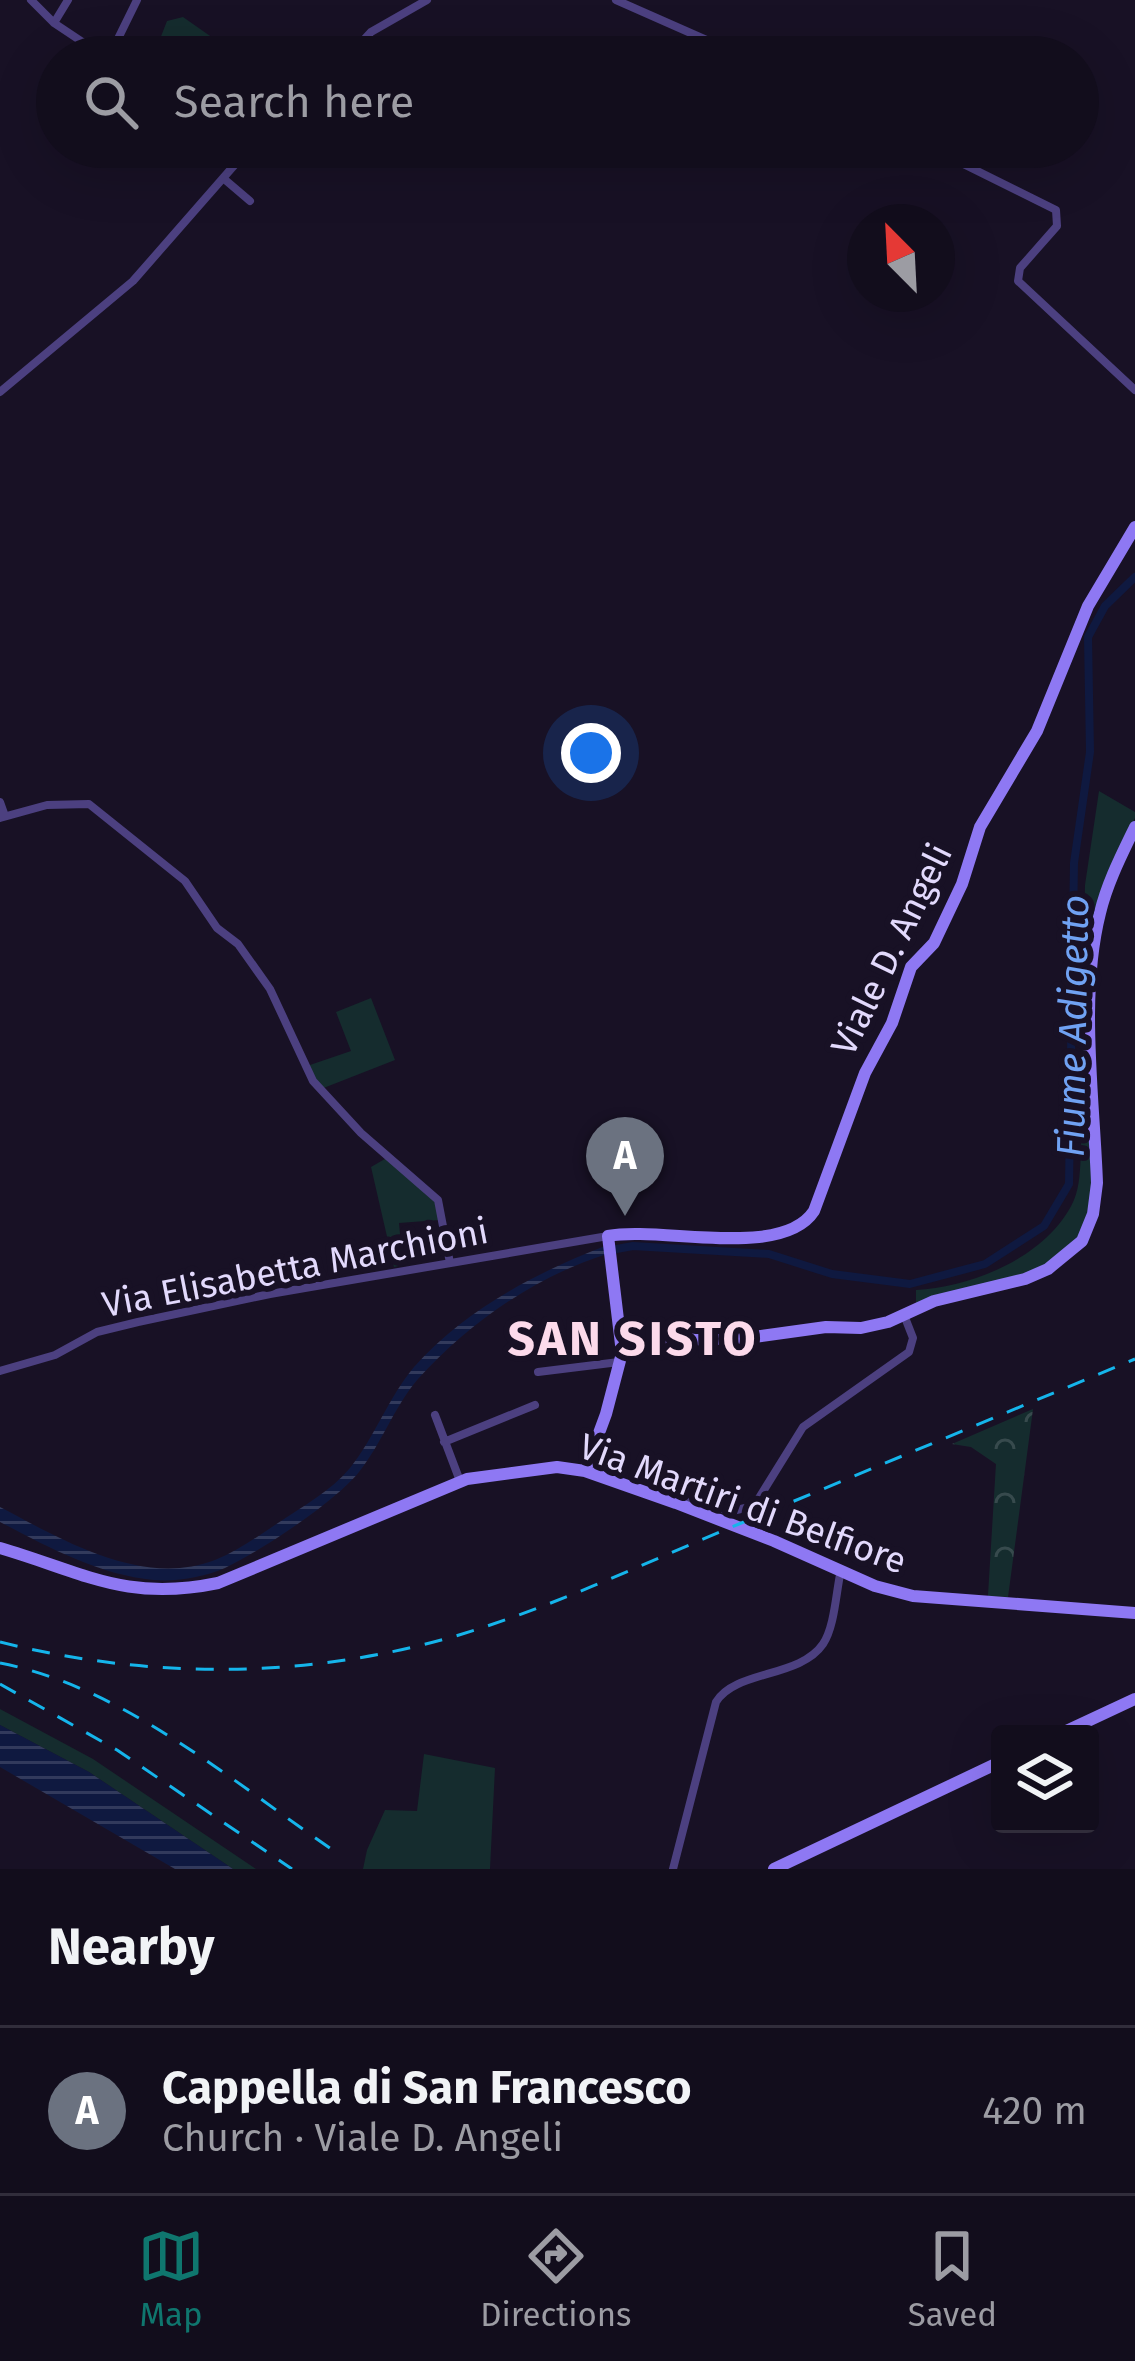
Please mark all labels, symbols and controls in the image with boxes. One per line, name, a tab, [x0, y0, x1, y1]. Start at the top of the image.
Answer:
search box	[36, 36, 1099, 168]
icon: search	[78, 69, 144, 135]
text: Search here	[174, 75, 414, 129]
north arrow	[847, 204, 955, 312]
your location	[561, 723, 621, 783]
street label: Viale D. Angeli	[822, 837, 962, 1062]
water label: Fiume Adigetto	[1048, 894, 1098, 1158]
pin: A	[586, 1117, 664, 1216]
street label: Via Elisabetta Marchioni	[99, 1209, 492, 1327]
district label: SAN SISTO	[507, 1310, 759, 1368]
street label: Via Martiri di Belfiore	[573, 1424, 912, 1584]
map controls	[991, 1725, 1099, 1833]
button: layers	[991, 1725, 1099, 1833]
text: Nearby	[48, 1916, 214, 1978]
text: Cappella di San Francesco	[162, 2061, 691, 2115]
text: A	[75, 2088, 99, 2134]
text: 420 m	[982, 2088, 1087, 2134]
text: Church · Viale D. Angeli	[162, 2115, 563, 2161]
tab: Map	[138, 2223, 204, 2335]
tab: Directions	[480, 2223, 632, 2335]
tab: Saved	[908, 2223, 997, 2335]

